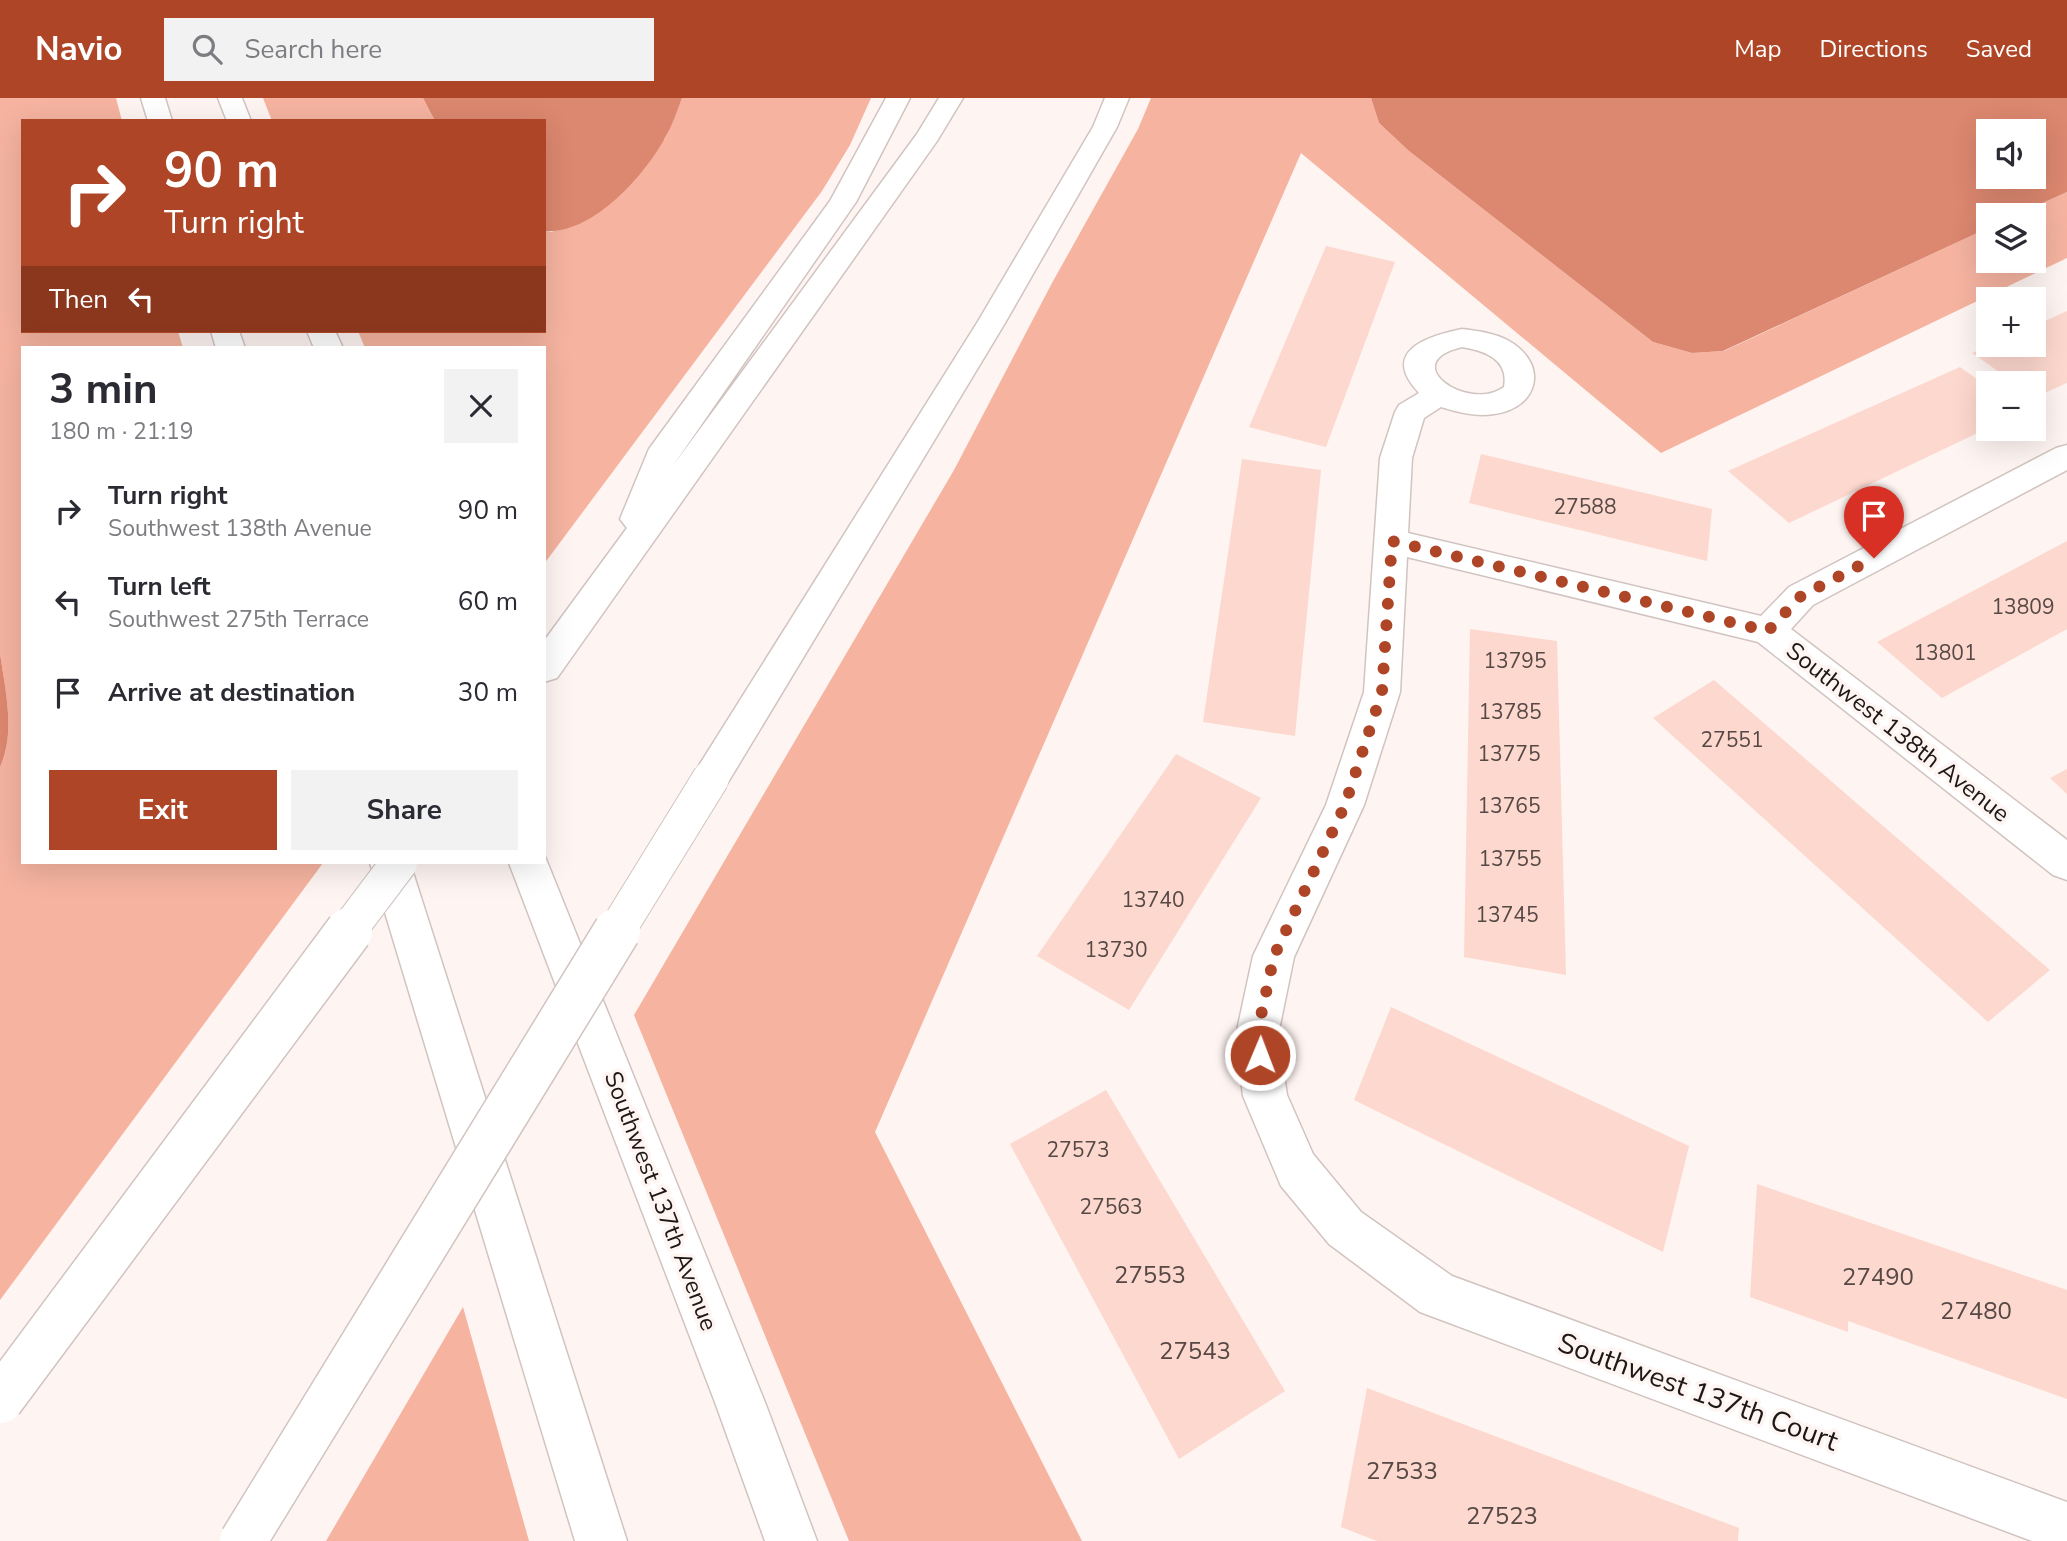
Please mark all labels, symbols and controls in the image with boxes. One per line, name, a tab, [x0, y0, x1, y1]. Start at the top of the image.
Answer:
search box	[164, 18, 654, 81]
text: Navio	[35, 27, 122, 72]
icon: search	[188, 30, 226, 68]
text: Search here	[244, 32, 382, 67]
text: Map	[1734, 33, 1781, 65]
text: Directions	[1819, 33, 1928, 65]
text: Saved	[1966, 33, 2032, 65]
map controls	[1976, 119, 2046, 441]
button: sound	[1976, 119, 2046, 189]
text: 90 m	[164, 137, 279, 204]
icon: right	[49, 147, 140, 238]
text: Turn right	[164, 201, 304, 244]
button: layers	[1976, 203, 2046, 273]
icon: left	[122, 280, 160, 318]
text: Then	[49, 282, 108, 317]
button: +	[1976, 287, 2046, 357]
text: 3 min	[49, 361, 158, 418]
button: close	[444, 369, 518, 443]
button: −	[1976, 371, 2046, 441]
text: 180 m · 21:19	[49, 416, 194, 447]
text: Turn right	[108, 478, 227, 513]
pin	[1844, 486, 1904, 558]
icon: right	[49, 492, 87, 530]
text: 90 m	[458, 493, 518, 528]
house number: 27588	[1554, 493, 1617, 521]
icon: arrive	[1855, 497, 1893, 535]
text: Southwest 138th Avenue	[108, 513, 372, 544]
text: Turn left	[108, 569, 211, 604]
icon: left	[49, 583, 87, 621]
text: 60 m	[458, 584, 518, 619]
house number: 13809	[1992, 593, 2055, 621]
text: Southwest 275th Terrace	[108, 604, 369, 635]
street label: Southwest 138th Avenue	[1780, 635, 2016, 829]
house number: 13801	[1914, 639, 1977, 667]
house number: 13795	[1484, 647, 1547, 675]
icon: arrive	[49, 674, 87, 712]
text: Arrive at destination	[108, 675, 355, 710]
text: 30 m	[458, 675, 518, 710]
house number: 13785	[1479, 698, 1542, 726]
house number: 27551	[1701, 726, 1764, 754]
house number: 13775	[1478, 740, 1541, 768]
button: Exit	[49, 770, 277, 850]
button: Share	[291, 770, 518, 850]
house number: 13765	[1478, 792, 1541, 820]
house number: 13755	[1479, 845, 1542, 873]
house number: 13740	[1122, 886, 1185, 914]
house number: 13745	[1476, 901, 1539, 929]
house number: 13730	[1085, 936, 1148, 964]
position arrow	[1223, 1018, 1297, 1092]
street label: Southwest 137th Avenue	[597, 1067, 725, 1335]
house number: 27573	[1047, 1136, 1110, 1164]
house number: 27563	[1080, 1193, 1143, 1221]
house number: 27553	[1114, 1259, 1186, 1291]
house number: 27490	[1842, 1261, 1914, 1293]
house number: 27480	[1940, 1295, 2012, 1327]
street label: Southwest 137th Court	[1553, 1324, 1844, 1460]
house number: 27543	[1159, 1335, 1231, 1367]
house number: 27533	[1366, 1455, 1438, 1487]
house number: 27523	[1466, 1500, 1538, 1532]

